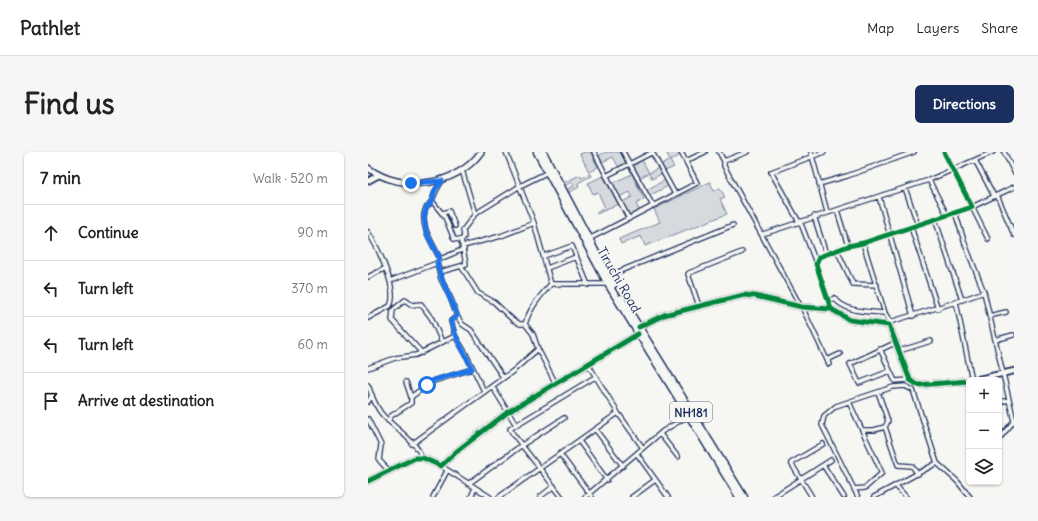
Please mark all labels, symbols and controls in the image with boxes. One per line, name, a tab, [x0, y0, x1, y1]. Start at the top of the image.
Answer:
text: Pathlet	[20, 16, 80, 40]
text: Map	[867, 19, 894, 37]
text: Layers	[916, 19, 959, 37]
text: Share	[981, 19, 1018, 37]
button: Directions	[915, 85, 1014, 123]
text: Find us	[24, 86, 115, 122]
text: 7 min	[40, 167, 81, 189]
text: Walk · 520 m	[253, 170, 328, 187]
route end	[402, 174, 420, 192]
icon: ahead	[40, 222, 62, 244]
text: Continue	[78, 223, 139, 242]
text: 90 m	[297, 224, 328, 241]
street label: Tiruchi Road	[593, 244, 645, 316]
icon: left	[40, 278, 62, 300]
text: Turn left	[78, 279, 133, 298]
text: 370 m	[291, 280, 328, 297]
icon: left	[40, 334, 62, 356]
text: Turn left	[78, 335, 133, 354]
text: 60 m	[297, 336, 328, 353]
route start	[418, 376, 436, 394]
map controls	[966, 377, 1002, 485]
button: +	[966, 377, 1002, 413]
icon: arrive	[40, 390, 62, 412]
text: Arrive at destination	[78, 391, 214, 410]
road number: NH181	[670, 402, 712, 422]
button: −	[966, 413, 1002, 449]
button: layers	[966, 449, 1002, 485]

